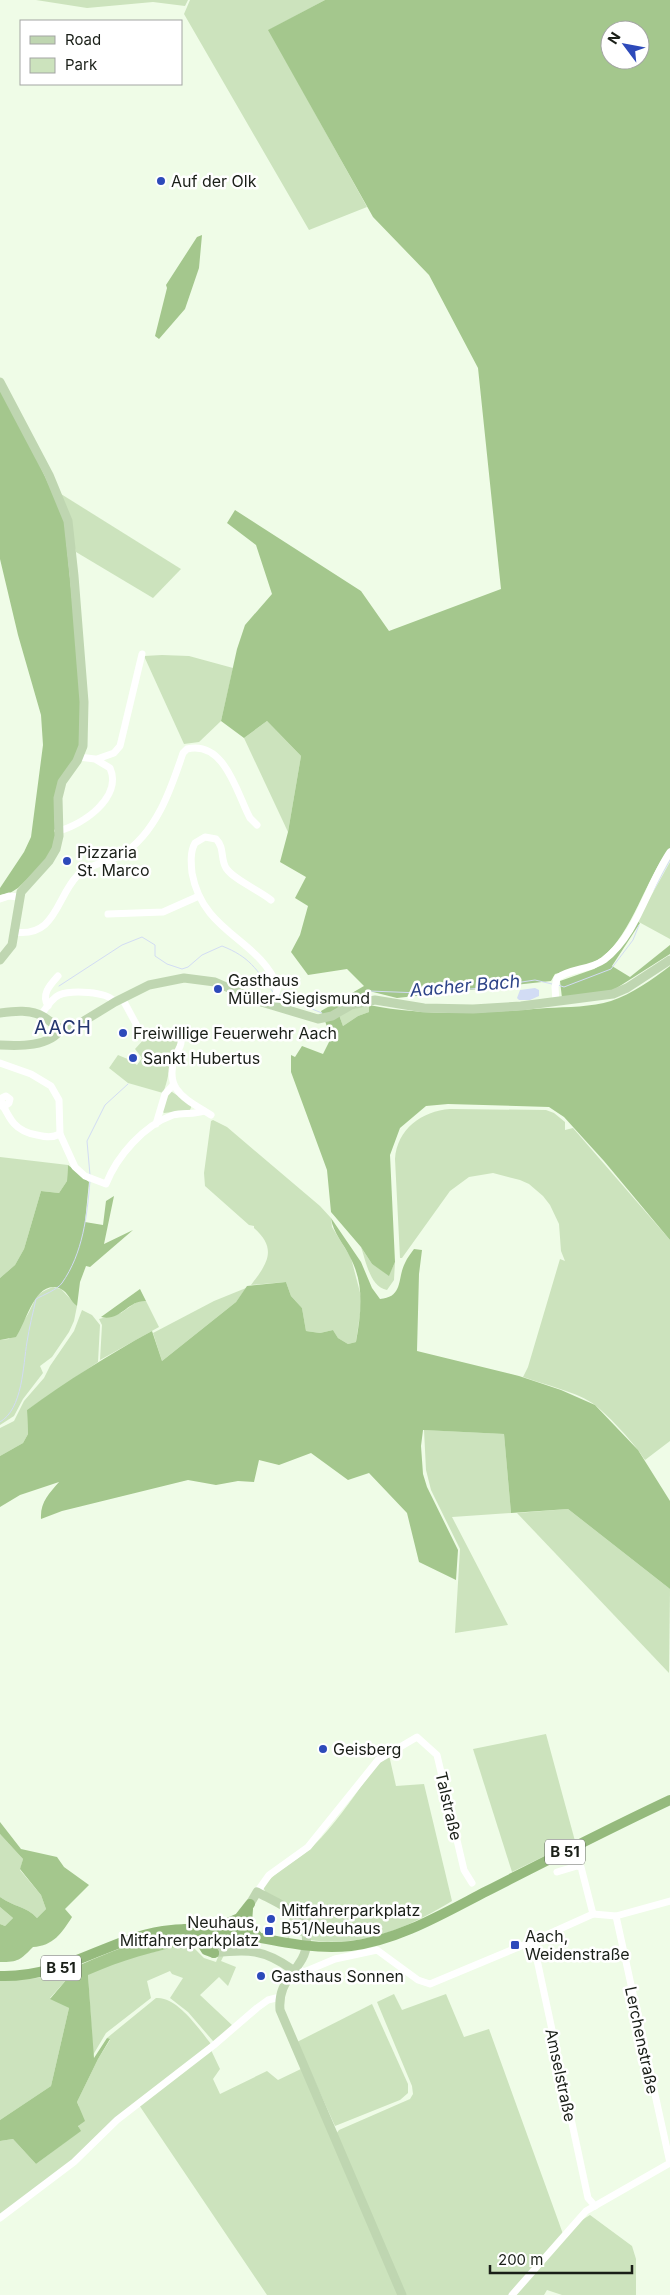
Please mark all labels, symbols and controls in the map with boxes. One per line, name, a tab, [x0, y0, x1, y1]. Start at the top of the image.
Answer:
legend	[20, 20, 182, 85]
north arrow	[600, 20, 650, 70]
text: N	[604, 29, 624, 47]
text: Road	[65, 30, 101, 49]
text: Park	[65, 55, 98, 74]
place label: Auf der Olk	[171, 171, 257, 191]
marker: Auf der Olk	[155, 175, 167, 187]
place label: Pizzaria St. Marco	[77, 842, 150, 880]
marker: Pizzaria St. Marco	[61, 855, 73, 867]
place label: Gasthaus Müller-Siegismund	[228, 970, 370, 1008]
water label: Aacher Bach	[408, 970, 521, 1001]
marker: Gasthaus Müller-Siegismund	[212, 983, 224, 995]
district label: AACH	[34, 1016, 92, 1039]
place label: Freiwillige Feuerwehr Aach	[133, 1023, 337, 1043]
marker: Freiwillige Feuerwehr Aach	[117, 1027, 129, 1039]
place label: Sankt Hubertus	[143, 1048, 260, 1068]
marker: Sankt Hubertus	[127, 1052, 139, 1064]
place label: Geisberg	[333, 1739, 401, 1759]
marker: Geisberg	[317, 1743, 329, 1755]
street label: Talstraße	[431, 1770, 467, 1842]
road number: B 51	[545, 1840, 585, 1864]
place label: Mitfahrerparkplatz B51/Neuhaus	[281, 1900, 420, 1938]
place label: Neuhaus, Mitfahrerparkplatz	[120, 1912, 259, 1950]
marker: Mitfahrerparkplatz B51/Neuhaus	[265, 1913, 277, 1925]
marker: Neuhaus, Mitfahrerparkplatz	[263, 1925, 275, 1937]
place label: Aach, Weidenstraße	[525, 1926, 630, 1964]
marker: Aach, Weidenstraße	[509, 1939, 521, 1951]
road number: B 51	[41, 1956, 81, 1980]
place label: Gasthaus Sonnen	[271, 1966, 404, 1986]
marker: Gasthaus Sonnen	[255, 1970, 267, 1982]
street label: Lerchenstraße	[621, 1984, 663, 2096]
street label: Amselstraße	[541, 2027, 581, 2123]
scale bar	[490, 2242, 632, 2274]
text: 200 m	[498, 2250, 543, 2269]

